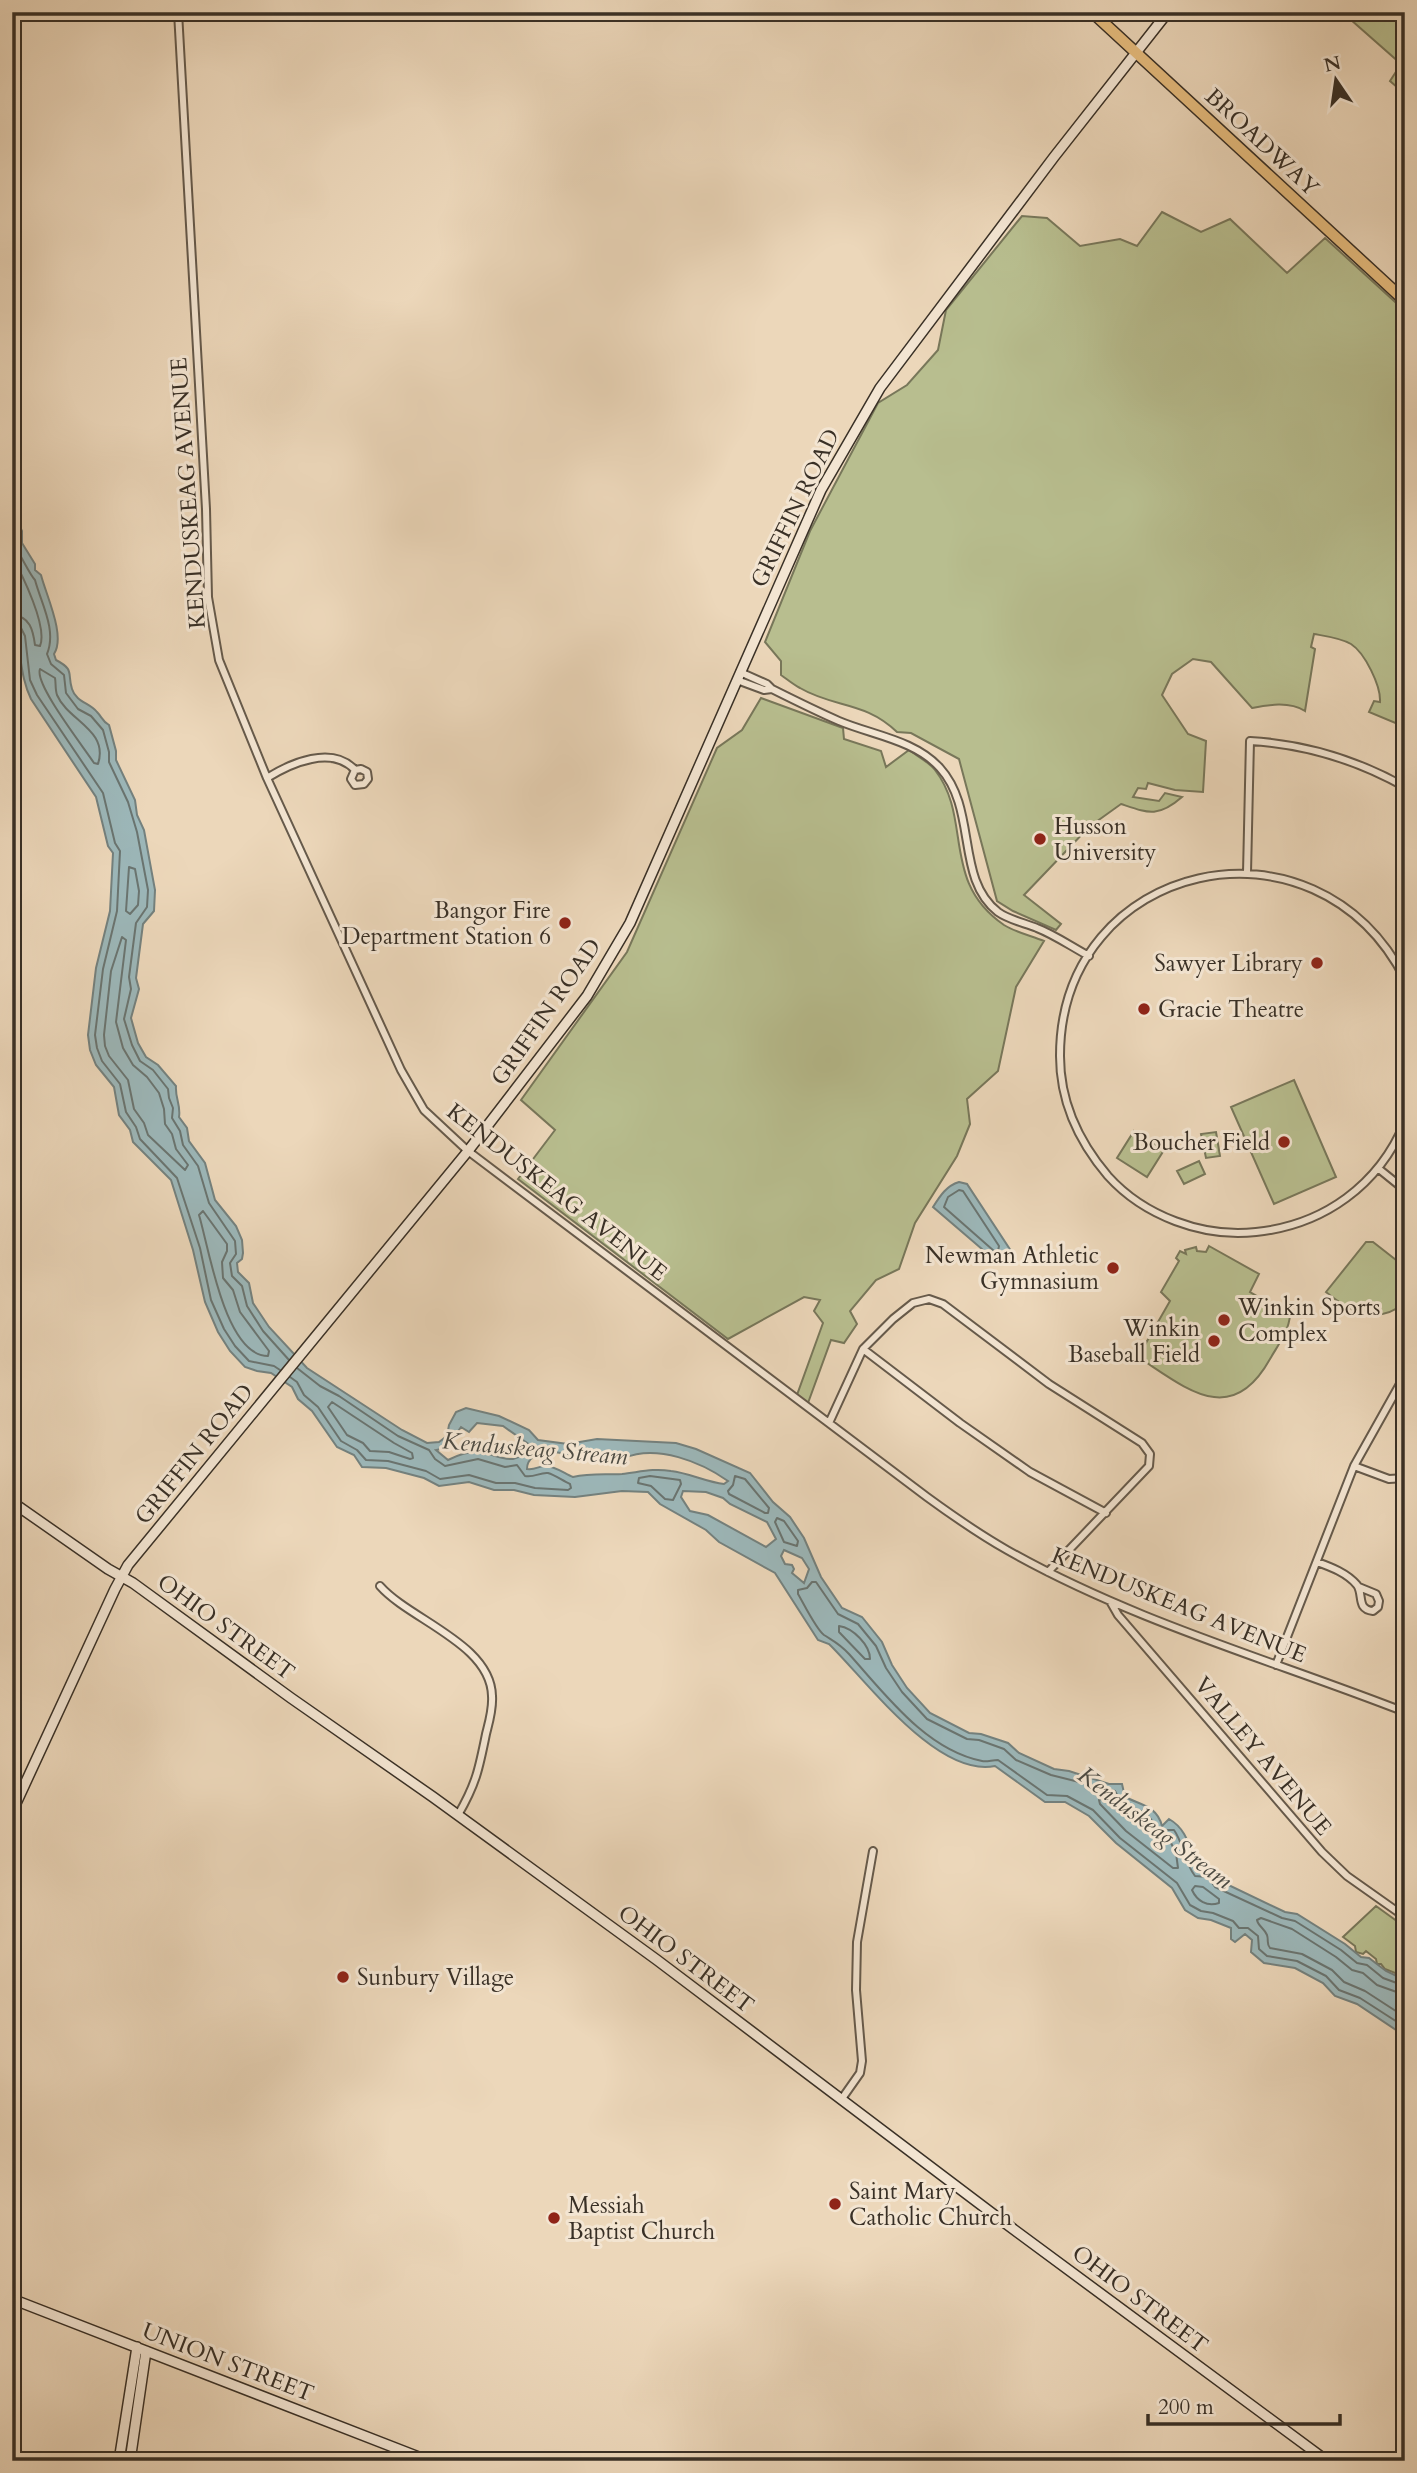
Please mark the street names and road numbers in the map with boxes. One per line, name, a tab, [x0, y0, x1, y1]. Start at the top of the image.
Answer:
street label: BROADWAY	[1198, 81, 1326, 203]
street label: KENDUSKEAG AVENUE	[163, 356, 213, 630]
street label: GRIFFIN ROAD	[743, 424, 847, 592]
street label: GRIFFIN ROAD	[484, 932, 608, 1092]
street label: KENDUSKEAG AVENUE	[440, 1096, 674, 1288]
street label: GRIFFIN ROAD	[128, 1377, 260, 1531]
street label: KENDUSKEAG AVENUE	[1047, 1540, 1311, 1670]
street label: OHIO STREET	[151, 1567, 301, 1687]
street label: VALLEY AVENUE	[1187, 1670, 1339, 1842]
street label: OHIO STREET	[612, 1898, 760, 2020]
street label: OHIO STREET	[1066, 2238, 1214, 2360]
street label: UNION STREET	[138, 2315, 318, 2409]

